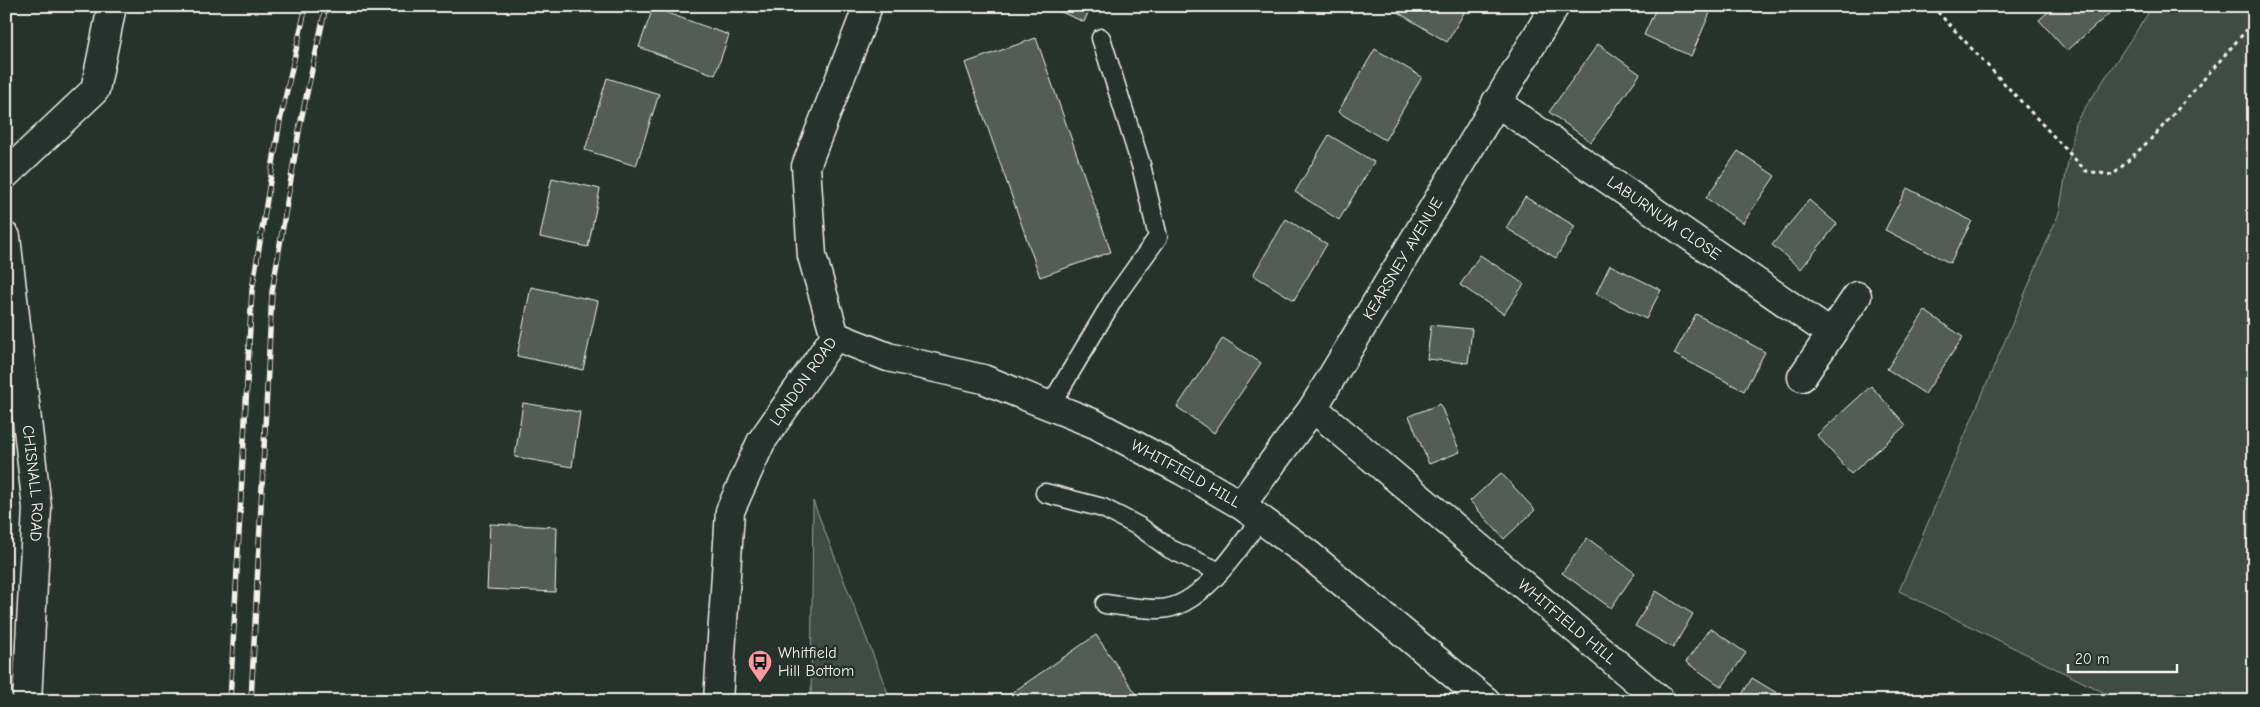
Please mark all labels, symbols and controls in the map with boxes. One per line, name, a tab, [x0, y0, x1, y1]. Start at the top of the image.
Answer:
street label: LABURNUM CLOSE	[1603, 172, 1724, 264]
street label: KEARSNEY AVENUE	[1359, 194, 1447, 323]
street label: LONDON ROAD	[766, 334, 840, 429]
street label: CHISNALL ROAD	[19, 424, 46, 542]
street label: WHITFIELD HILL	[1128, 436, 1244, 512]
street label: WHITFIELD HILL	[1514, 575, 1620, 668]
scale bar	[2068, 642, 2176, 674]
place label: Whitfield Hill Bottom	[778, 644, 854, 680]
bus stop icon: Whitfield Hill Bottom	[747, 649, 773, 683]
text: 20 m	[2075, 650, 2109, 668]

